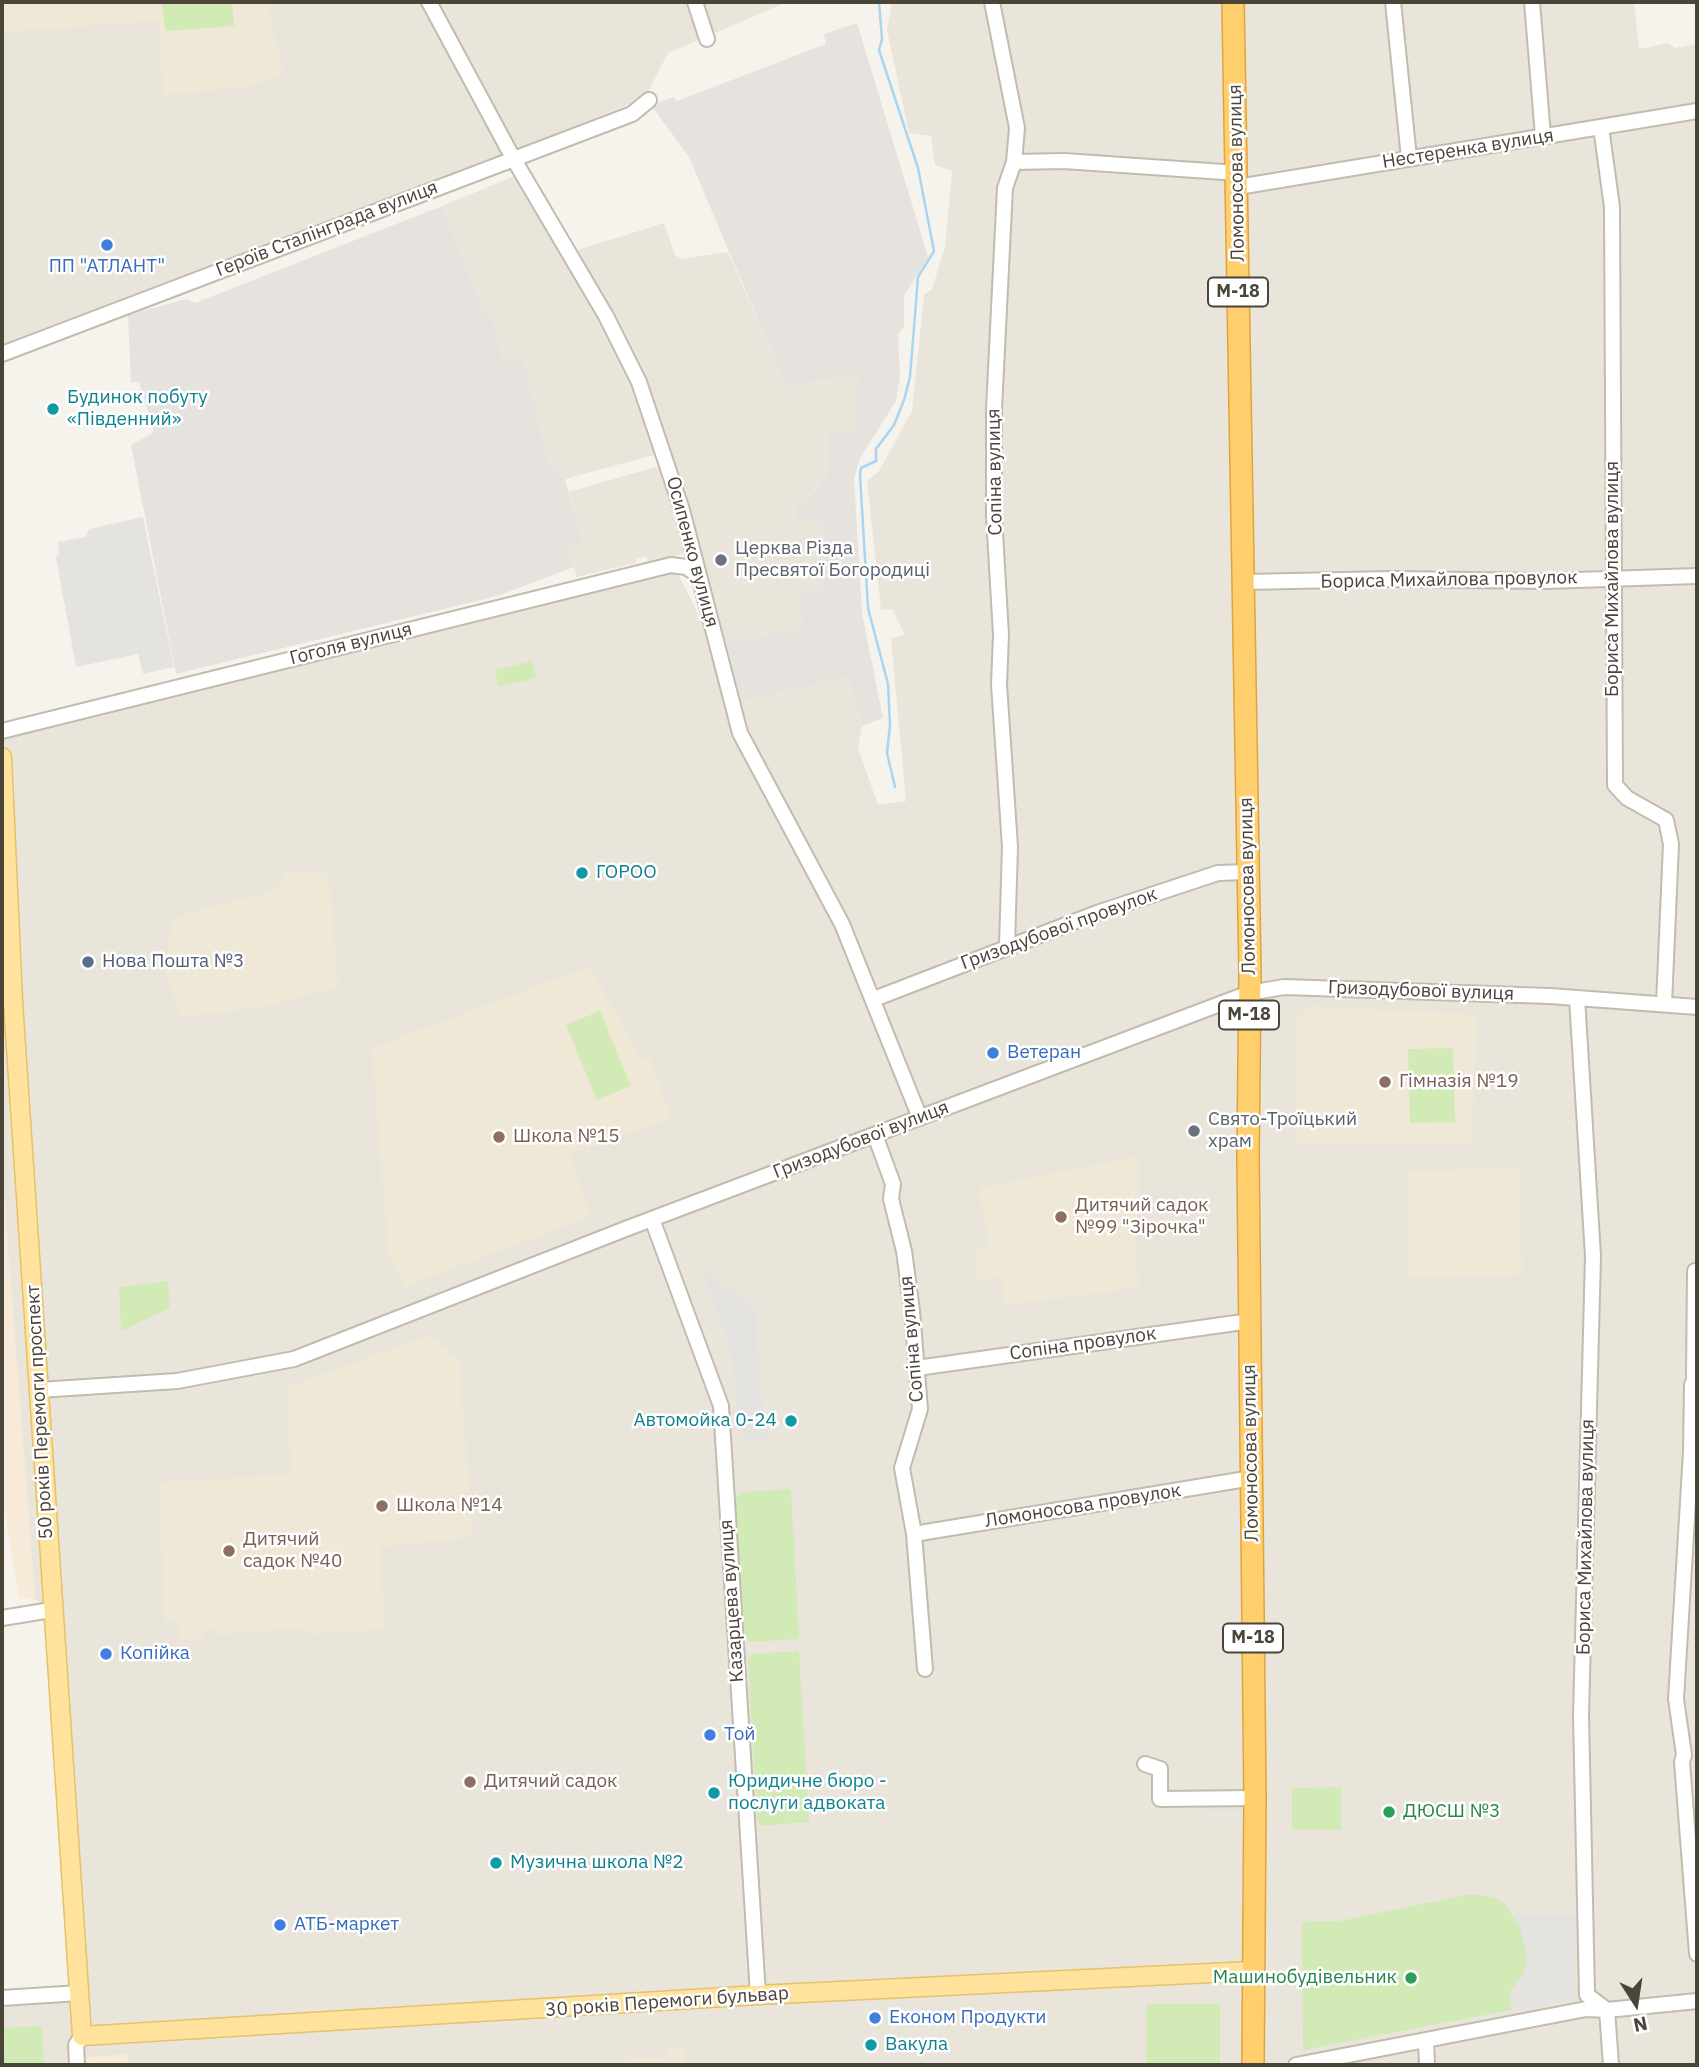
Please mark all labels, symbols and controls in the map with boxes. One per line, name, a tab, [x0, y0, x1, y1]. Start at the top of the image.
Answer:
street label: Ломоносова вулиця	[1224, 84, 1250, 262]
street label: Нестеренка вулиця	[1381, 124, 1555, 174]
street label: Героїв Сталінграда вулиця	[213, 176, 441, 282]
marker: ПП "АТЛАНТ"	[99, 237, 115, 253]
place label: ПП "АТЛАНТ"	[49, 256, 165, 278]
road number: М-18	[1208, 278, 1268, 306]
place label: Будинок побуту «Південний»	[67, 387, 208, 431]
marker: Будинок побуту «Південний»	[45, 401, 61, 417]
street label: Сопіна вулиця	[982, 408, 1008, 536]
street label: Бориса Михайлова вулиця	[1602, 461, 1624, 697]
street label: Осипенко вулиця	[661, 474, 723, 630]
place label: Церква Різда Пресвятої Богородиці	[735, 538, 930, 582]
marker: Церква Різда Пресвятої Богородиці	[713, 552, 729, 568]
street label: Бориса Михайлова провулок	[1320, 566, 1578, 594]
street label: Гоголя вулиця	[288, 618, 414, 670]
street label: Ломоносова вулиця	[1235, 797, 1261, 975]
place label: ГОРОО	[596, 862, 657, 884]
marker: ГОРОО	[574, 865, 590, 881]
street label: Гризодубової провулок	[958, 883, 1160, 975]
place label: Нова Пошта №3	[102, 951, 244, 973]
marker: Нова Пошта №3	[80, 954, 96, 970]
street label: Гризодубової вулиця	[1328, 976, 1514, 1006]
road number: М-18	[1219, 1000, 1279, 1030]
place label: Ветеран	[1007, 1042, 1081, 1064]
marker: Ветеран	[985, 1045, 1001, 1061]
place label: Гімназія №19	[1399, 1071, 1519, 1093]
marker: Гімназія №19	[1377, 1074, 1393, 1090]
street label: Гризодубової вулиця	[770, 1096, 952, 1184]
place label: Свято-Троїцький храм	[1208, 1109, 1357, 1153]
marker: Свято-Троїцький храм	[1186, 1123, 1202, 1139]
place label: Школа №15	[513, 1126, 620, 1148]
marker: Школа №15	[491, 1129, 507, 1145]
place label: Дитячий садок №99 "Зірочка"	[1075, 1195, 1209, 1239]
marker: Дитячий садок №99 "Зірочка"	[1053, 1209, 1069, 1225]
street label: Сопіна вулиця	[895, 1275, 929, 1403]
street label: 50 років Перемоги проспект	[22, 1284, 58, 1540]
street label: Сопіна провулок	[1008, 1322, 1158, 1366]
street label: Ломоносова вулиця	[1238, 1364, 1264, 1542]
place label: Автомойка 0-24	[633, 1410, 777, 1432]
marker: Автомойка 0-24	[783, 1413, 799, 1429]
street label: Бориса Михайлова вулиця	[1573, 1419, 1599, 1655]
street label: Ломоносова провулок	[983, 1479, 1183, 1533]
place label: Школа №14	[396, 1495, 503, 1517]
marker: Школа №14	[374, 1498, 390, 1514]
street label: Казарцева вулиця	[715, 1519, 749, 1683]
place label: Дитячий садок №40	[243, 1529, 342, 1573]
marker: Дитячий садок №40	[221, 1543, 237, 1559]
road number: М-18	[1223, 1624, 1283, 1652]
place label: Копійка	[120, 1643, 190, 1665]
marker: Копійка	[98, 1646, 114, 1662]
place label: Той	[724, 1724, 755, 1746]
marker: Той	[702, 1727, 718, 1743]
place label: Дитячий садок	[484, 1771, 618, 1793]
place label: Юридичне бюро - послуги адвоката	[728, 1771, 887, 1815]
marker: Дитячий садок	[462, 1774, 478, 1790]
marker: Юридичне бюро - послуги адвоката	[706, 1785, 722, 1801]
place label: ДЮСШ №3	[1403, 1801, 1500, 1823]
marker: ДЮСШ №3	[1381, 1804, 1397, 1820]
place label: Музична школа №2	[510, 1852, 684, 1874]
marker: Музична школа №2	[488, 1855, 504, 1871]
place label: АТБ-маркет	[294, 1914, 399, 1936]
marker: АТБ-маркет	[272, 1917, 288, 1933]
place label: Машинобудівельник	[1213, 1967, 1397, 1989]
north arrow	[1601, 1969, 1671, 2039]
marker: Машинобудівельник	[1403, 1970, 1419, 1986]
street label: 30 років Перемоги бульвар	[544, 1982, 790, 2022]
place label: Економ Продукти	[889, 2007, 1046, 2029]
marker: Економ Продукти	[867, 2010, 883, 2026]
text: N	[1631, 2011, 1650, 2038]
place label: Вакула	[885, 2034, 948, 2056]
marker: Вакула	[863, 2037, 879, 2053]

